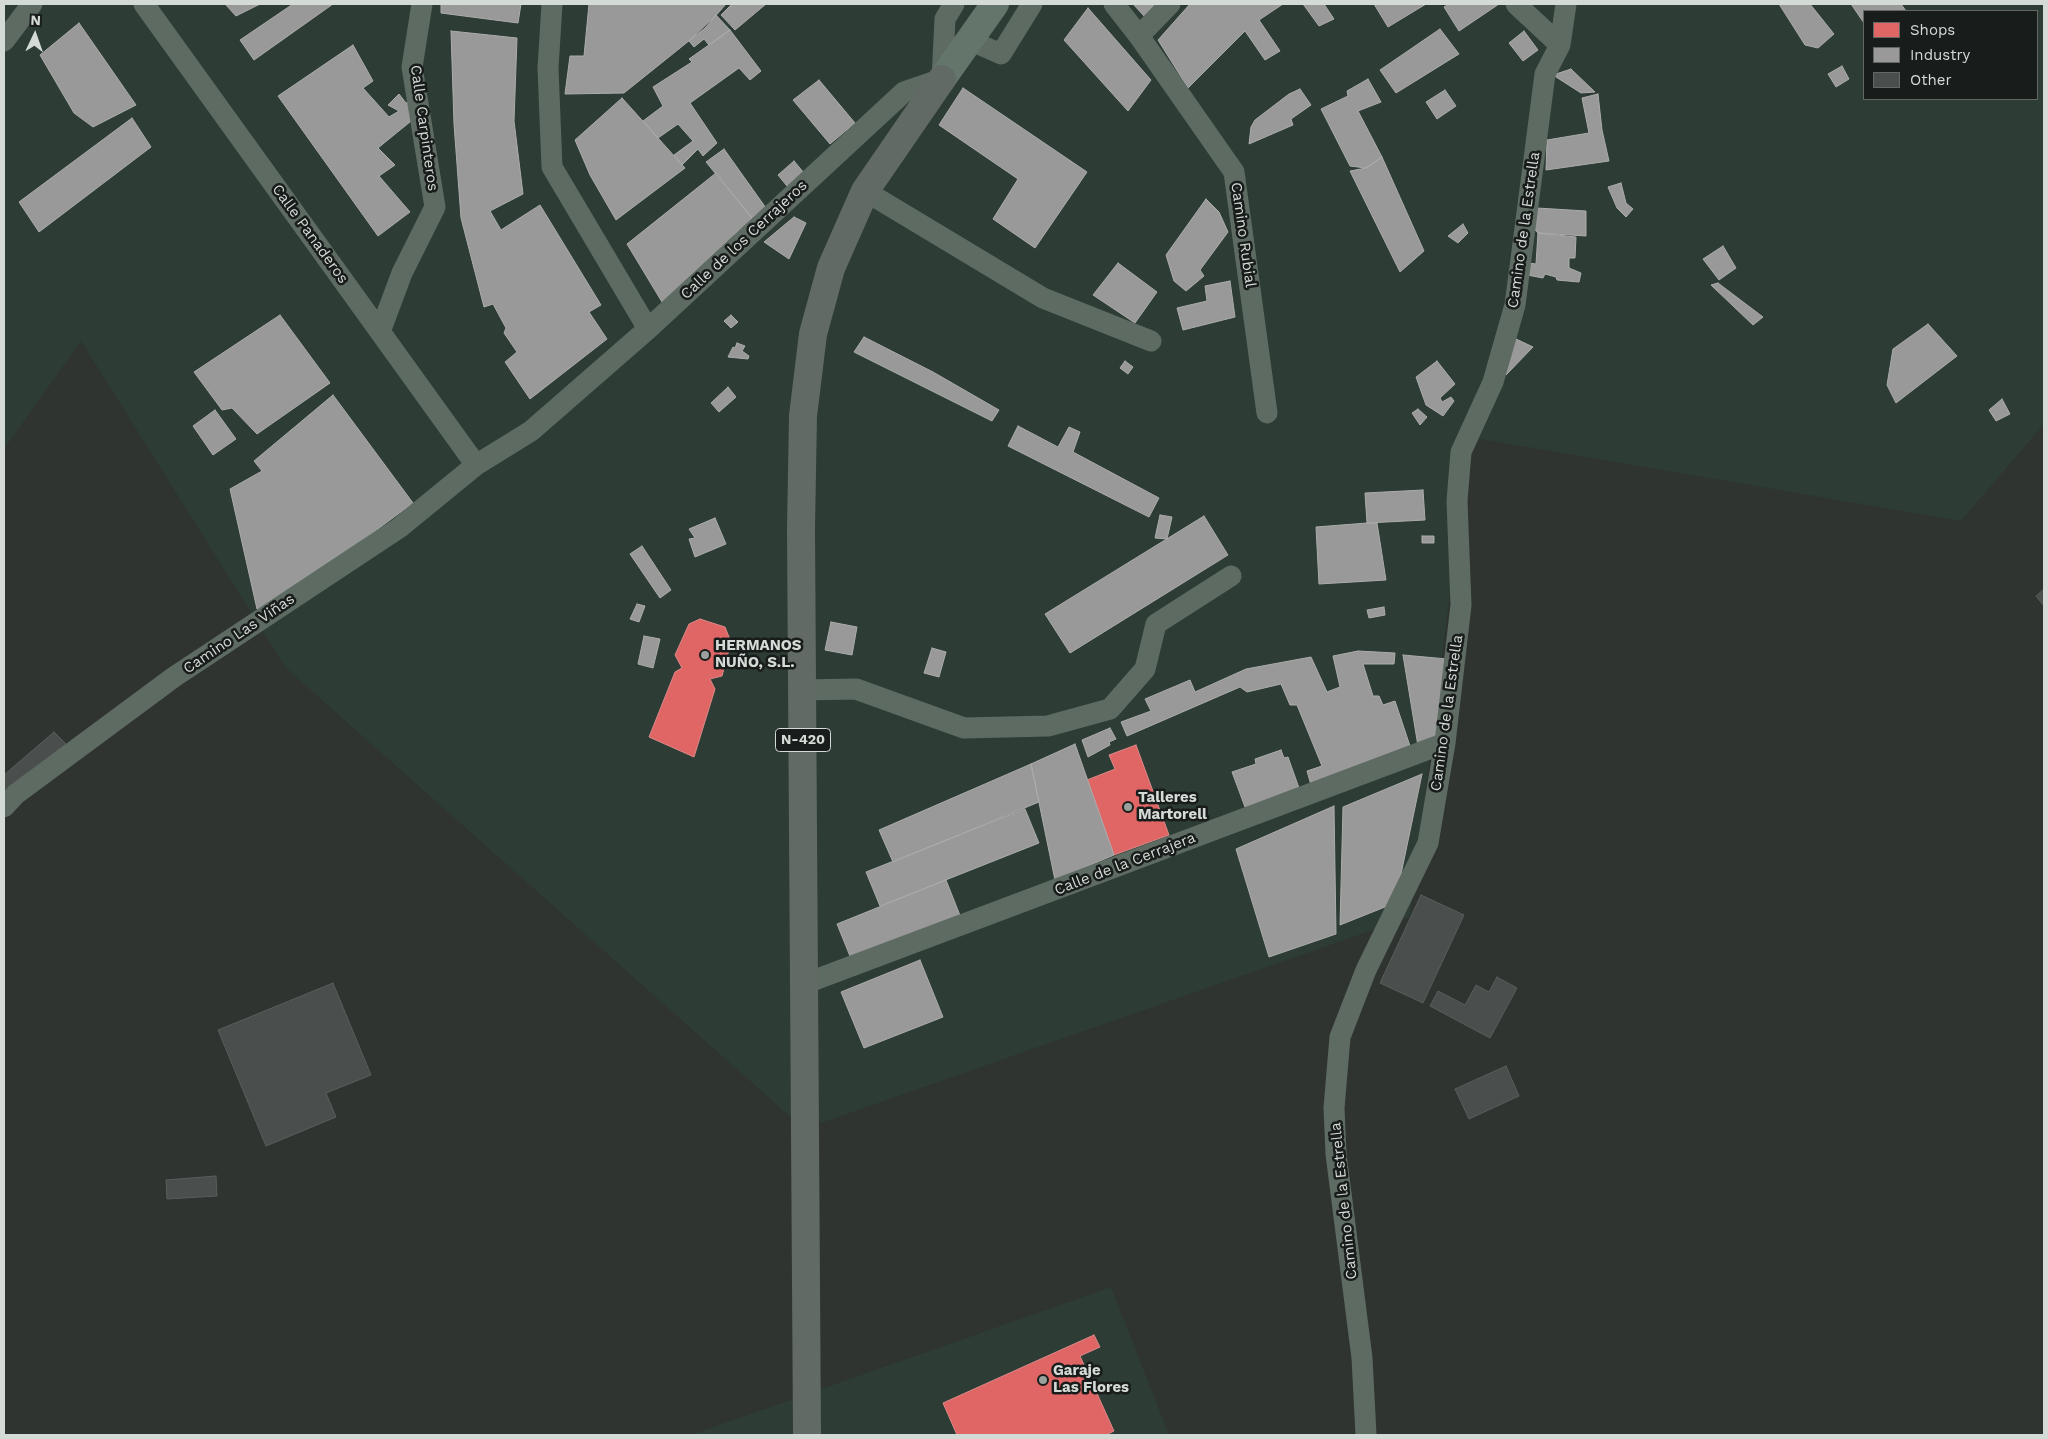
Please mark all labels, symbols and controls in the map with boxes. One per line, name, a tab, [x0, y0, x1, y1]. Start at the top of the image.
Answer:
north arrow	[10, 10, 60, 60]
legend	[1863, 10, 2038, 100]
text: N	[30, 12, 41, 28]
text: Shops	[1910, 21, 1955, 39]
text: Industry	[1910, 46, 1970, 64]
street label: Calle Carpinteros	[406, 64, 442, 192]
text: Other	[1910, 71, 1952, 89]
street label: Camino de la Estrella	[1504, 151, 1544, 309]
street label: Calle de los Cerrajeros	[677, 177, 811, 303]
street label: Calle Panaderos	[268, 181, 352, 287]
street label: Camino Rubial	[1227, 181, 1259, 289]
street label: Camino Las Viñas	[180, 590, 298, 678]
street label: Camino de la Estrella	[1427, 634, 1467, 792]
place label: HERMANOS NUÑO, S.L.	[715, 637, 801, 672]
marker: HERMANOS NUÑO, S.L.	[699, 649, 711, 661]
road number: N-420	[776, 728, 830, 752]
place label: Talleres Martorell	[1138, 789, 1207, 824]
marker: Talleres Martorell	[1122, 801, 1134, 813]
street label: Calle de la Cerrajera	[1052, 829, 1198, 899]
street label: Camino de la Estrella	[1327, 1122, 1361, 1280]
place label: Garaje Las Flores	[1053, 1362, 1129, 1397]
marker: Garaje Las Flores	[1037, 1374, 1049, 1386]

